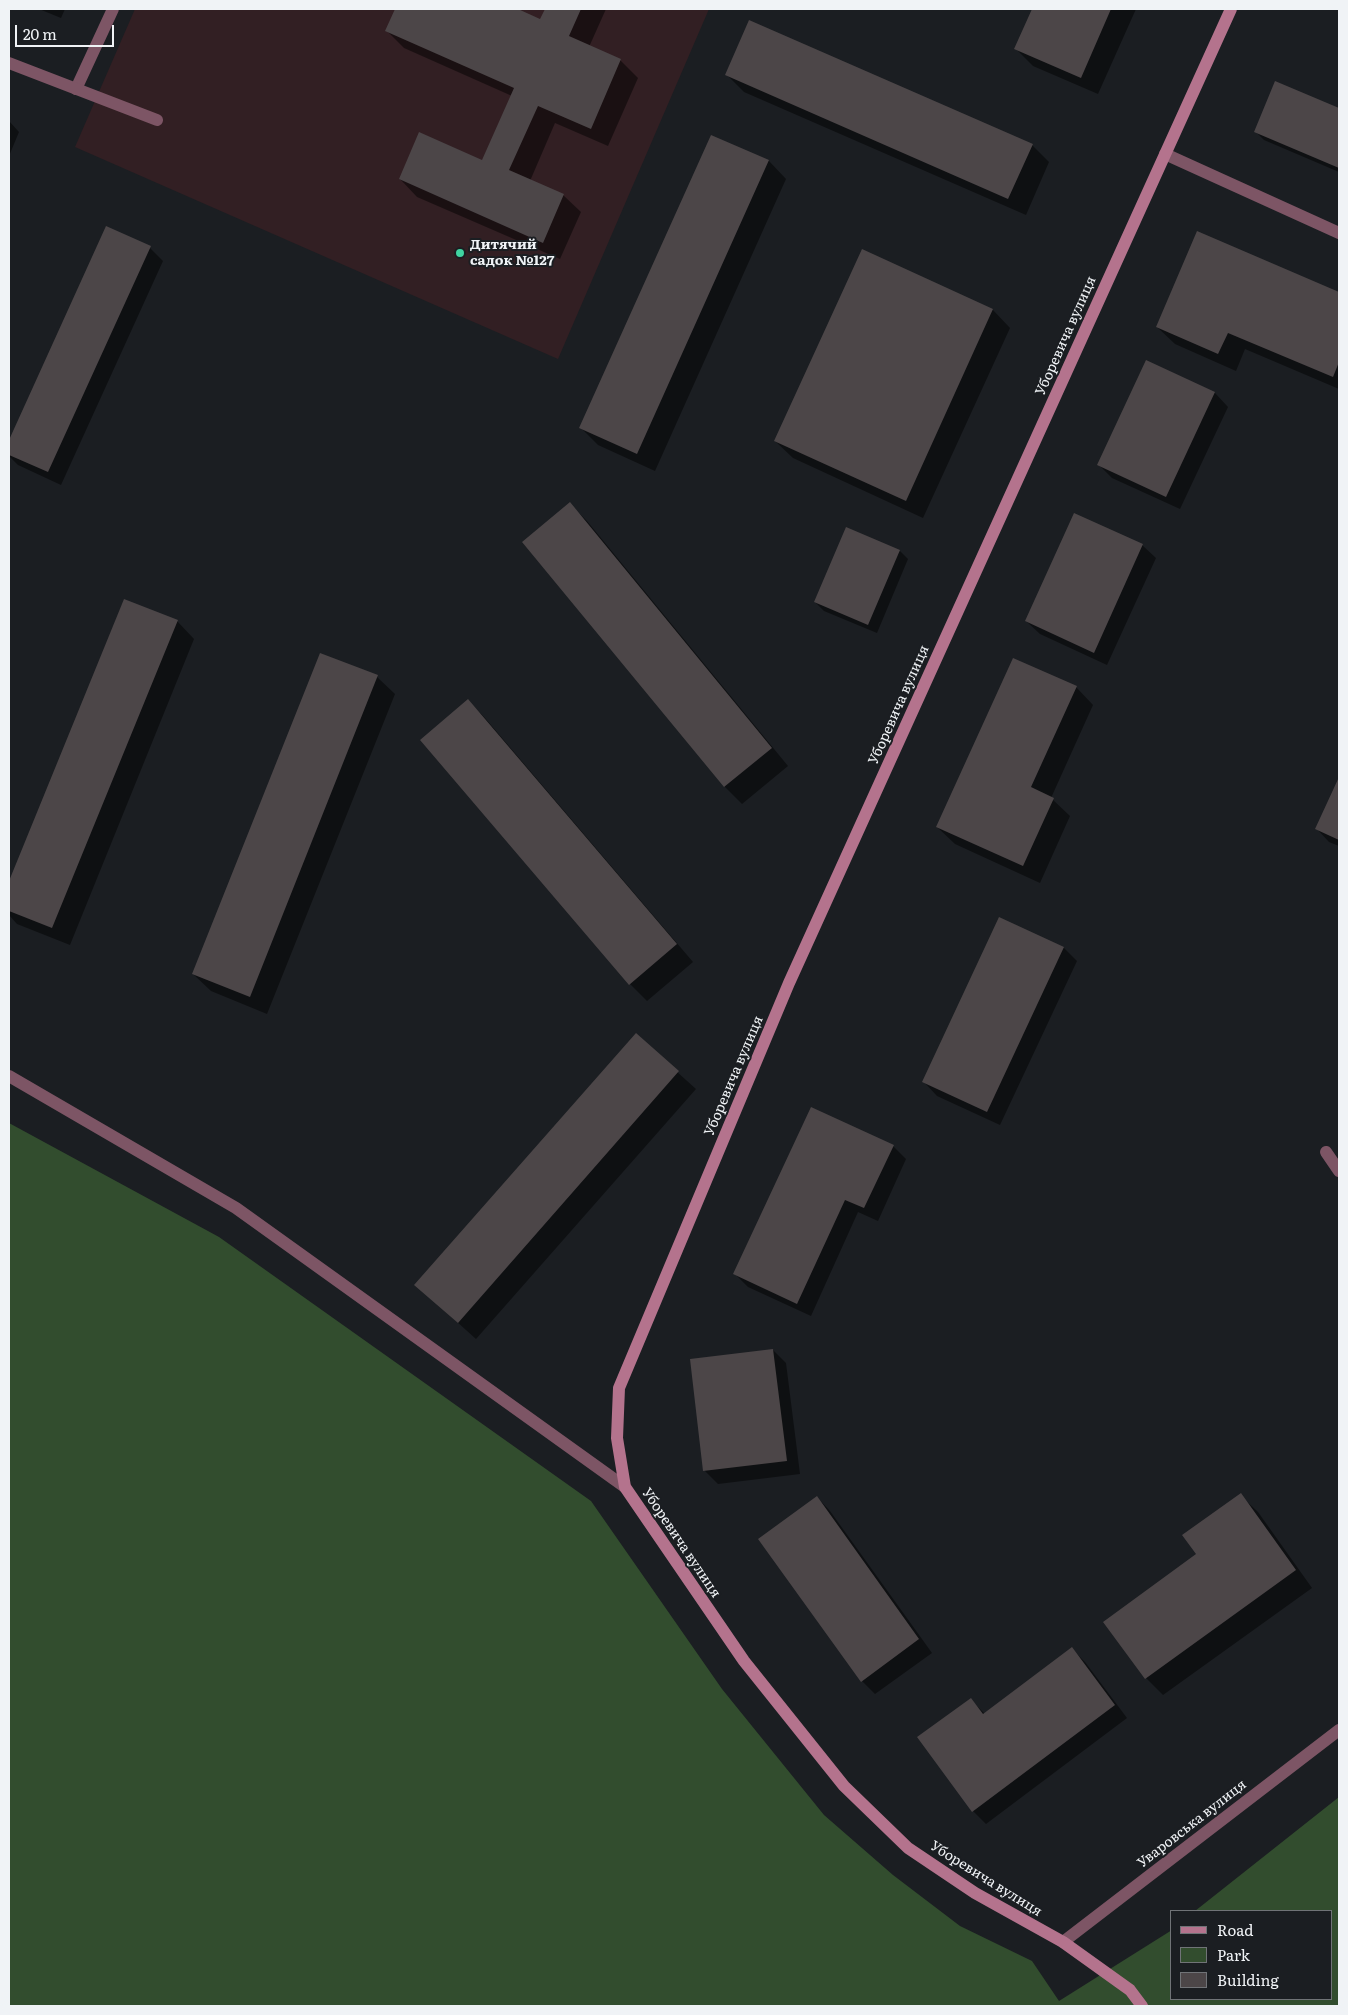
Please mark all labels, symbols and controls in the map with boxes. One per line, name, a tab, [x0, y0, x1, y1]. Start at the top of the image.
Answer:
scale bar	[18, 15, 116, 47]
text: 20 m	[23, 22, 57, 45]
place label: Дитячий садок №127	[470, 237, 554, 270]
marker: Дитячий садок №127	[454, 247, 466, 259]
street label: Уборевича вулиця	[1032, 274, 1100, 398]
street label: Уборевича вулиця	[865, 643, 933, 767]
street label: Уборевича вулиця	[701, 1013, 767, 1139]
street label: Уборевича вулиця	[638, 1485, 724, 1601]
street label: Уваровська вулиця	[1134, 1776, 1250, 1872]
street label: Уборевича вулиця	[927, 1838, 1045, 1920]
legend	[1170, 1910, 1333, 2000]
text: Road	[1217, 1918, 1253, 1941]
text: Park	[1217, 1943, 1250, 1966]
text: Building	[1217, 1968, 1279, 1991]

